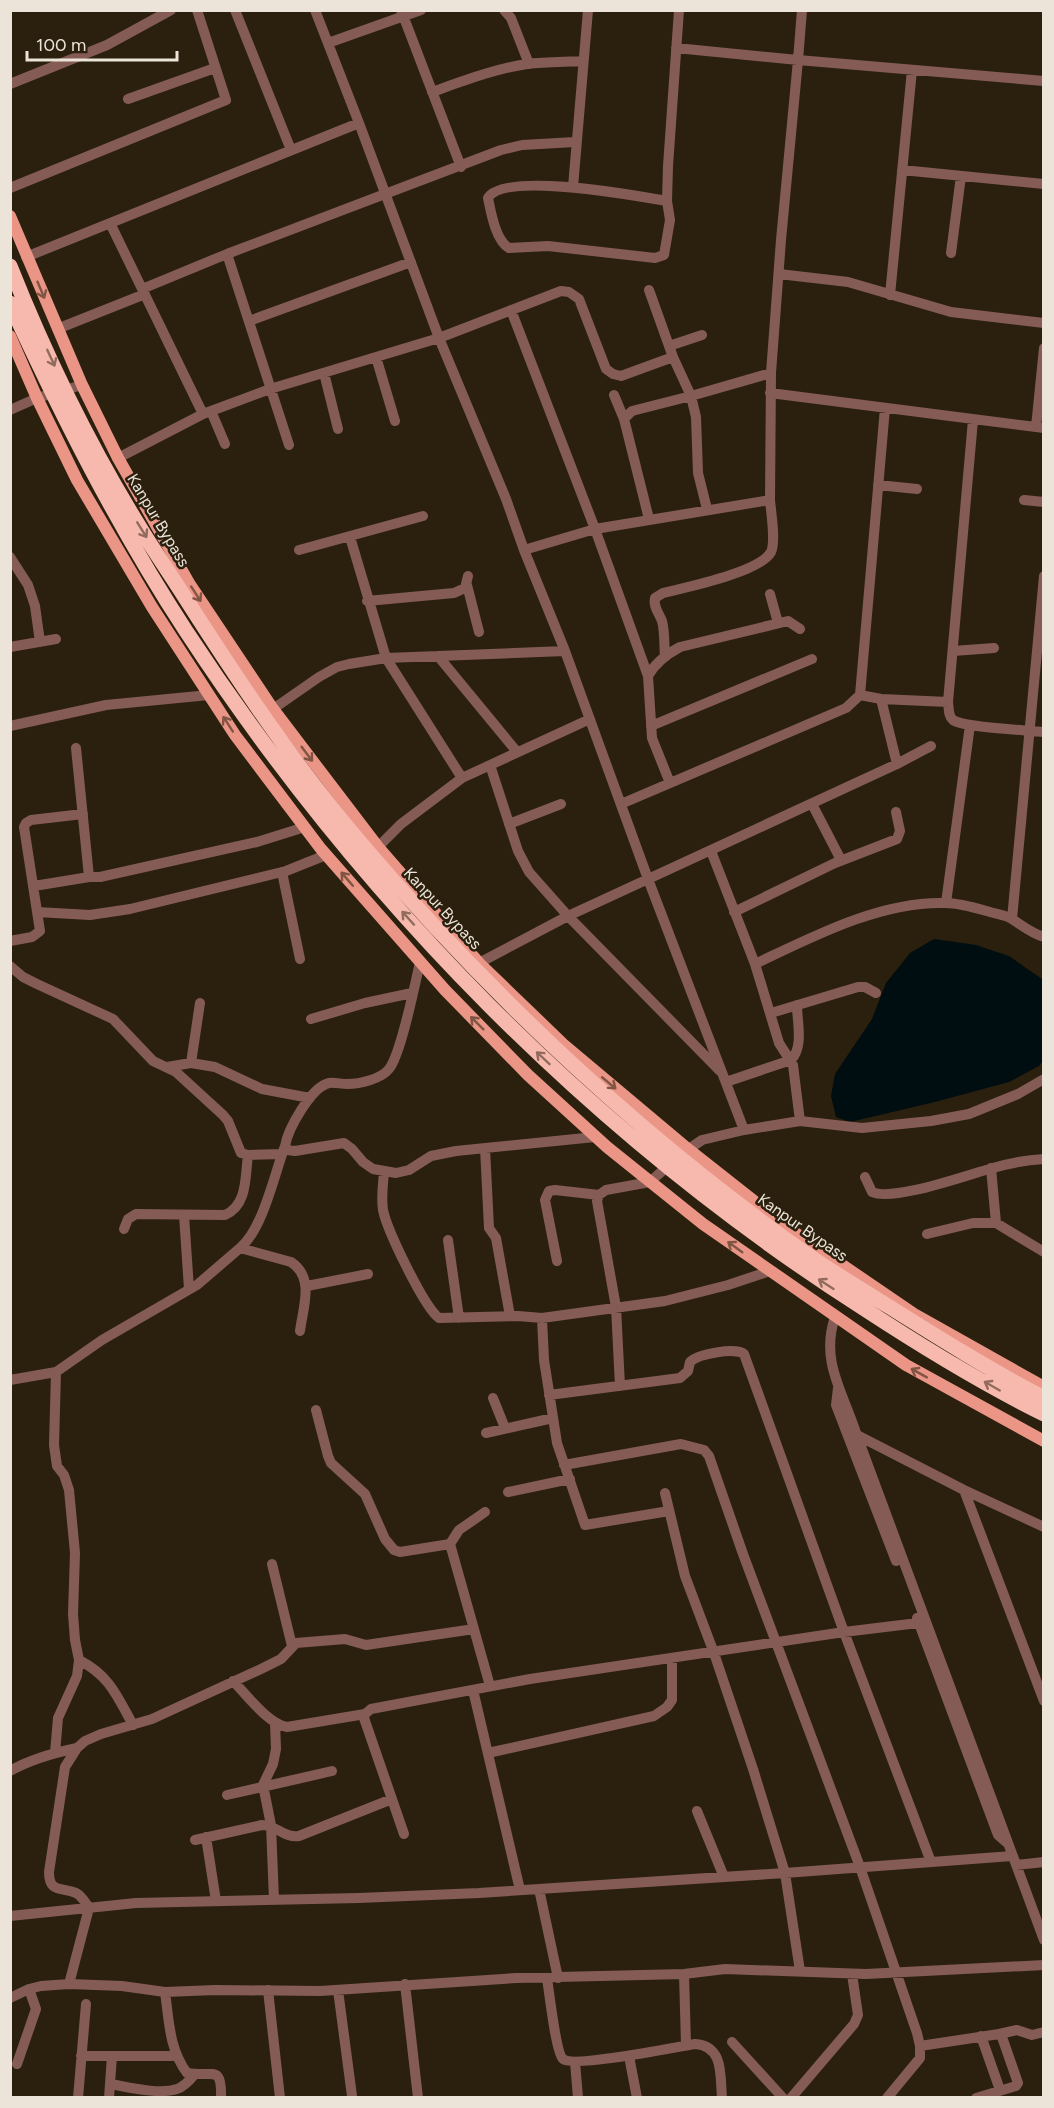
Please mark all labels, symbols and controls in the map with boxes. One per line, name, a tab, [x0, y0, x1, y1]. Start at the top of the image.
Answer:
scale bar	[27, 24, 177, 62]
text: 100 m	[36, 34, 86, 56]
one-way arrow	[36, 281, 47, 299]
one-way arrow	[45, 349, 57, 367]
street label: Kanpur Bypass	[123, 470, 194, 570]
one-way arrow	[136, 521, 148, 538]
one-way arrow	[191, 585, 203, 602]
one-way arrow	[222, 716, 234, 733]
one-way arrow	[301, 746, 313, 762]
street label: Kanpur Bypass	[400, 863, 485, 953]
one-way arrow	[340, 871, 354, 886]
one-way arrow	[401, 910, 415, 925]
one-way arrow	[470, 1016, 485, 1031]
one-way arrow	[536, 1050, 551, 1065]
one-way arrow	[601, 1076, 617, 1089]
street label: Kanpur Bypass	[754, 1189, 851, 1265]
one-way arrow	[728, 1241, 744, 1253]
one-way arrow	[818, 1278, 835, 1290]
one-way arrow	[910, 1367, 928, 1378]
one-way arrow	[984, 1380, 1001, 1392]

